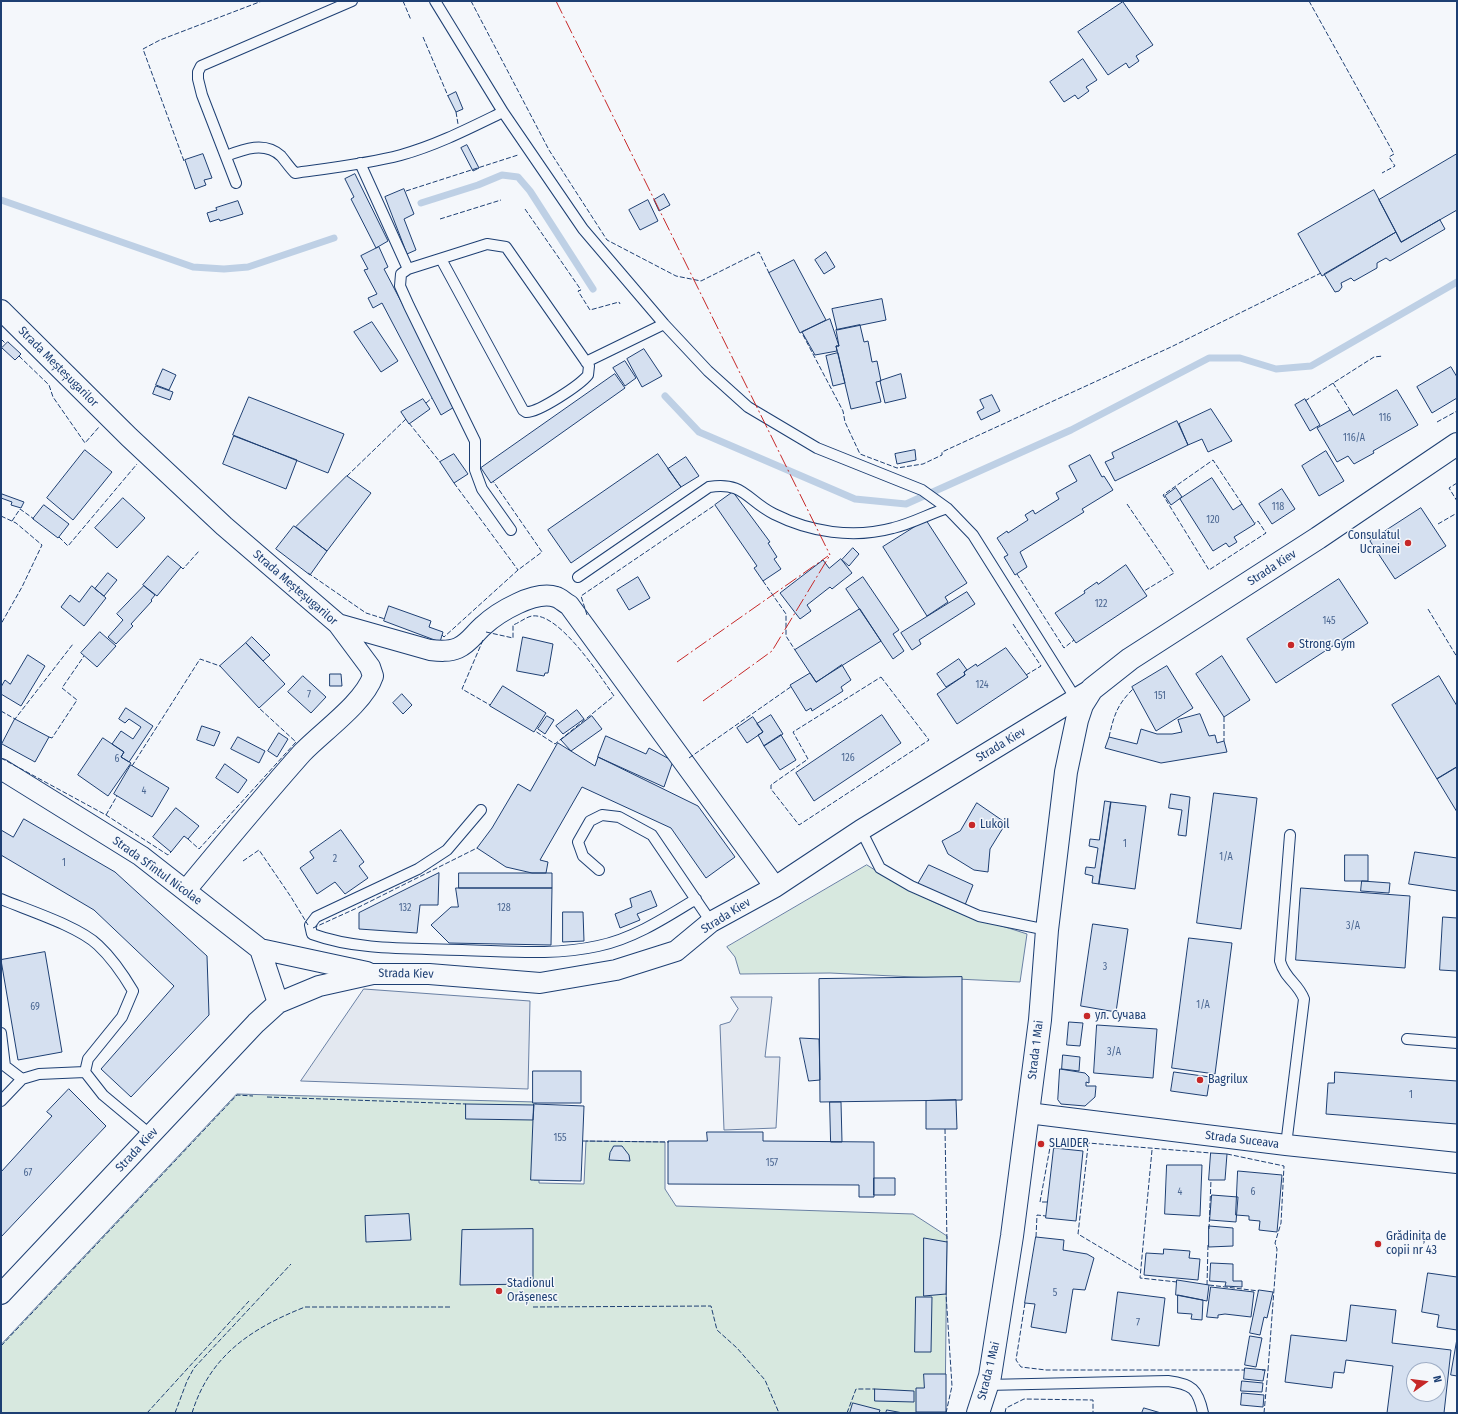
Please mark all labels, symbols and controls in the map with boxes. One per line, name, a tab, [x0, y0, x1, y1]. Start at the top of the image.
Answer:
street label: Strada Meșteșugarilor	[15, 324, 101, 410]
house number: 116	[1379, 412, 1391, 424]
house number: 116/A	[1343, 432, 1365, 444]
house number: 118	[1272, 501, 1284, 513]
house number: 120	[1206, 514, 1220, 526]
place label: Consulatul Ucrainei	[1348, 529, 1400, 557]
marker: Consulatul Ucrainei	[1403, 538, 1413, 548]
street label: Strada Meșteșugarilor	[250, 547, 340, 629]
street label: Strada Kiev	[1245, 547, 1299, 589]
house number: 122	[1095, 598, 1107, 610]
house number: 145	[1322, 615, 1336, 627]
place label: Strong Gym	[1299, 638, 1355, 652]
marker: Strong Gym	[1286, 640, 1296, 650]
house number: 124	[976, 679, 988, 691]
house number: 7	[307, 689, 311, 701]
house number: 151	[1154, 690, 1166, 702]
street label: Strada Kiev	[974, 725, 1028, 765]
house number: 126	[841, 752, 855, 764]
house number: 6	[115, 753, 119, 765]
house number: 4	[142, 785, 146, 797]
place label: Lukoil	[980, 818, 1009, 832]
marker: Lukoil	[967, 820, 977, 830]
street label: Strada Sfîntul Nicolae	[110, 834, 204, 908]
house number: 1	[1123, 838, 1127, 850]
house number: 1/A	[1219, 851, 1233, 863]
house number: 2	[333, 853, 337, 865]
house number: 1	[62, 857, 66, 869]
street label: Strada Kiev	[699, 895, 753, 937]
house number: 132	[399, 902, 411, 914]
house number: 128	[497, 902, 511, 914]
house number: 3/A	[1346, 920, 1360, 932]
house number: 3	[1103, 961, 1107, 973]
street label: Strada Kiev	[378, 966, 434, 982]
house number: 1/A	[1196, 999, 1210, 1011]
house number: 69	[30, 1001, 40, 1013]
place label: ул. Сучава	[1095, 1009, 1146, 1023]
marker: ул. Сучава	[1082, 1011, 1092, 1021]
street label: Strada 1 Mai	[1025, 1020, 1047, 1080]
house number: 3/A	[1107, 1046, 1121, 1058]
place label: Bagrilux	[1208, 1073, 1248, 1087]
marker: Bagrilux	[1195, 1075, 1205, 1085]
house number: 1	[1409, 1089, 1413, 1101]
street label: Strada Kiev	[113, 1125, 161, 1175]
street label: Strada Suceava	[1204, 1128, 1280, 1152]
house number: 155	[553, 1132, 567, 1144]
place label: SLAIDER	[1049, 1137, 1089, 1151]
marker: SLAIDER	[1036, 1139, 1046, 1149]
house number: 157	[766, 1157, 778, 1169]
house number: 67	[24, 1167, 32, 1179]
house number: 4	[1178, 1186, 1182, 1198]
house number: 6	[1251, 1186, 1255, 1198]
place label: Grădinița de copii nr 43	[1386, 1230, 1446, 1258]
marker: Grădinița de copii nr 43	[1373, 1239, 1383, 1249]
place label: Stadionul Orășenesc	[507, 1277, 558, 1305]
marker: Stadionul Orășenesc	[494, 1286, 504, 1296]
house number: 5	[1053, 1287, 1057, 1299]
house number: 7	[1136, 1317, 1140, 1329]
street label: Strada 1 Mai	[975, 1340, 1003, 1402]
north arrow	[1406, 1362, 1446, 1402]
text: N	[1430, 1374, 1444, 1384]

